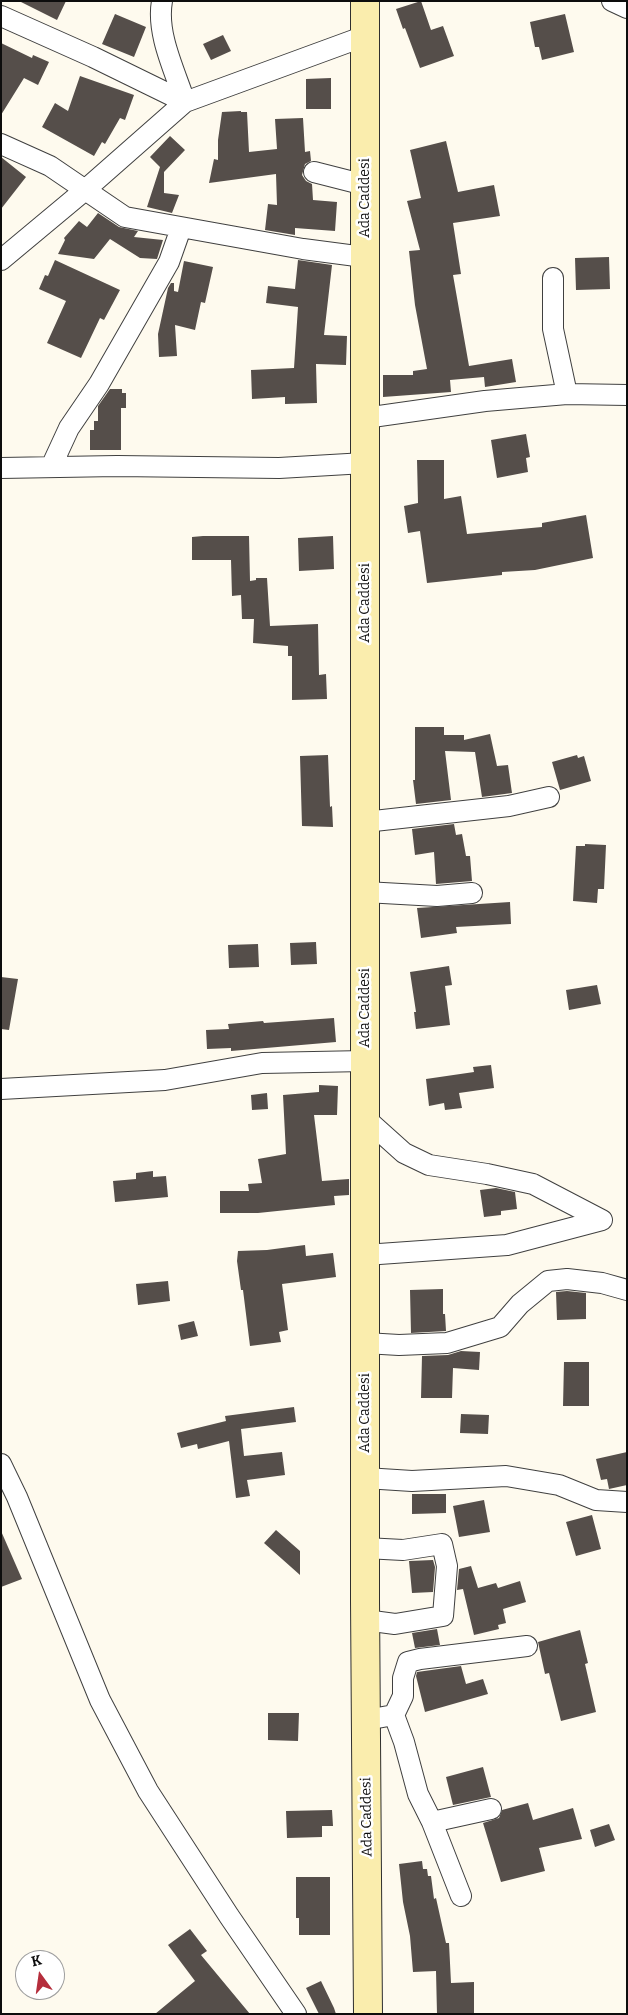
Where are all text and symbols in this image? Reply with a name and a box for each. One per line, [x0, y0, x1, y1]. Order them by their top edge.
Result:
street label: Ada Caddesi [357, 158, 373, 238]
street label: Ada Caddesi [357, 563, 373, 643]
street label: Ada Caddesi [357, 968, 373, 1048]
street label: Ada Caddesi [357, 1373, 373, 1453]
street label: Ada Caddesi [358, 1777, 376, 1857]
north arrow [15, 1950, 65, 2000]
text: K [30, 1951, 43, 1970]

